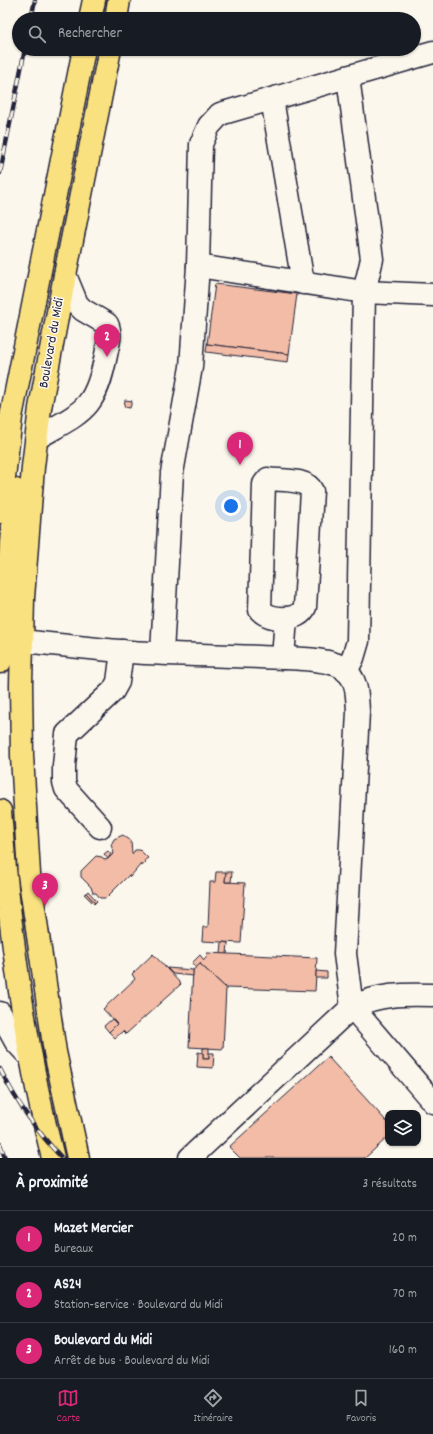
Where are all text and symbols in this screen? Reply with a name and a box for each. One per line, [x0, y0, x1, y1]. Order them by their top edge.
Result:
search box [12, 12, 421, 56]
icon: search [26, 23, 48, 45]
text: Rechercher [58, 23, 122, 45]
street label: Boulevard du Midi [34, 296, 70, 390]
pin: 2 [94, 324, 120, 357]
pin: 1 [227, 432, 253, 465]
your location [221, 496, 241, 516]
pin: 3 [32, 873, 58, 906]
map controls [385, 1110, 421, 1146]
button: layers [385, 1110, 421, 1146]
text: À proximité [16, 1172, 88, 1196]
text: 3 résultats [362, 1175, 417, 1194]
text: Mazet Mercier [54, 1218, 133, 1240]
text: 1 [28, 1229, 30, 1248]
text: 20 m [392, 1229, 417, 1248]
text: Bureaux [54, 1240, 93, 1259]
text: AS24 [54, 1274, 82, 1296]
text: 2 [26, 1285, 32, 1304]
text: 70 m [393, 1285, 417, 1304]
text: Station-service · Boulevard du Midi [54, 1296, 223, 1315]
text: Boulevard du Midi [54, 1330, 152, 1352]
text: 3 [26, 1341, 32, 1360]
text: 160 m [389, 1341, 417, 1360]
text: Arrêt de bus · Boulevard du Midi [54, 1352, 209, 1371]
tab: Carte [57, 1387, 80, 1427]
tab: Itinéraire [193, 1387, 233, 1427]
tab: Favoris [346, 1387, 376, 1427]

